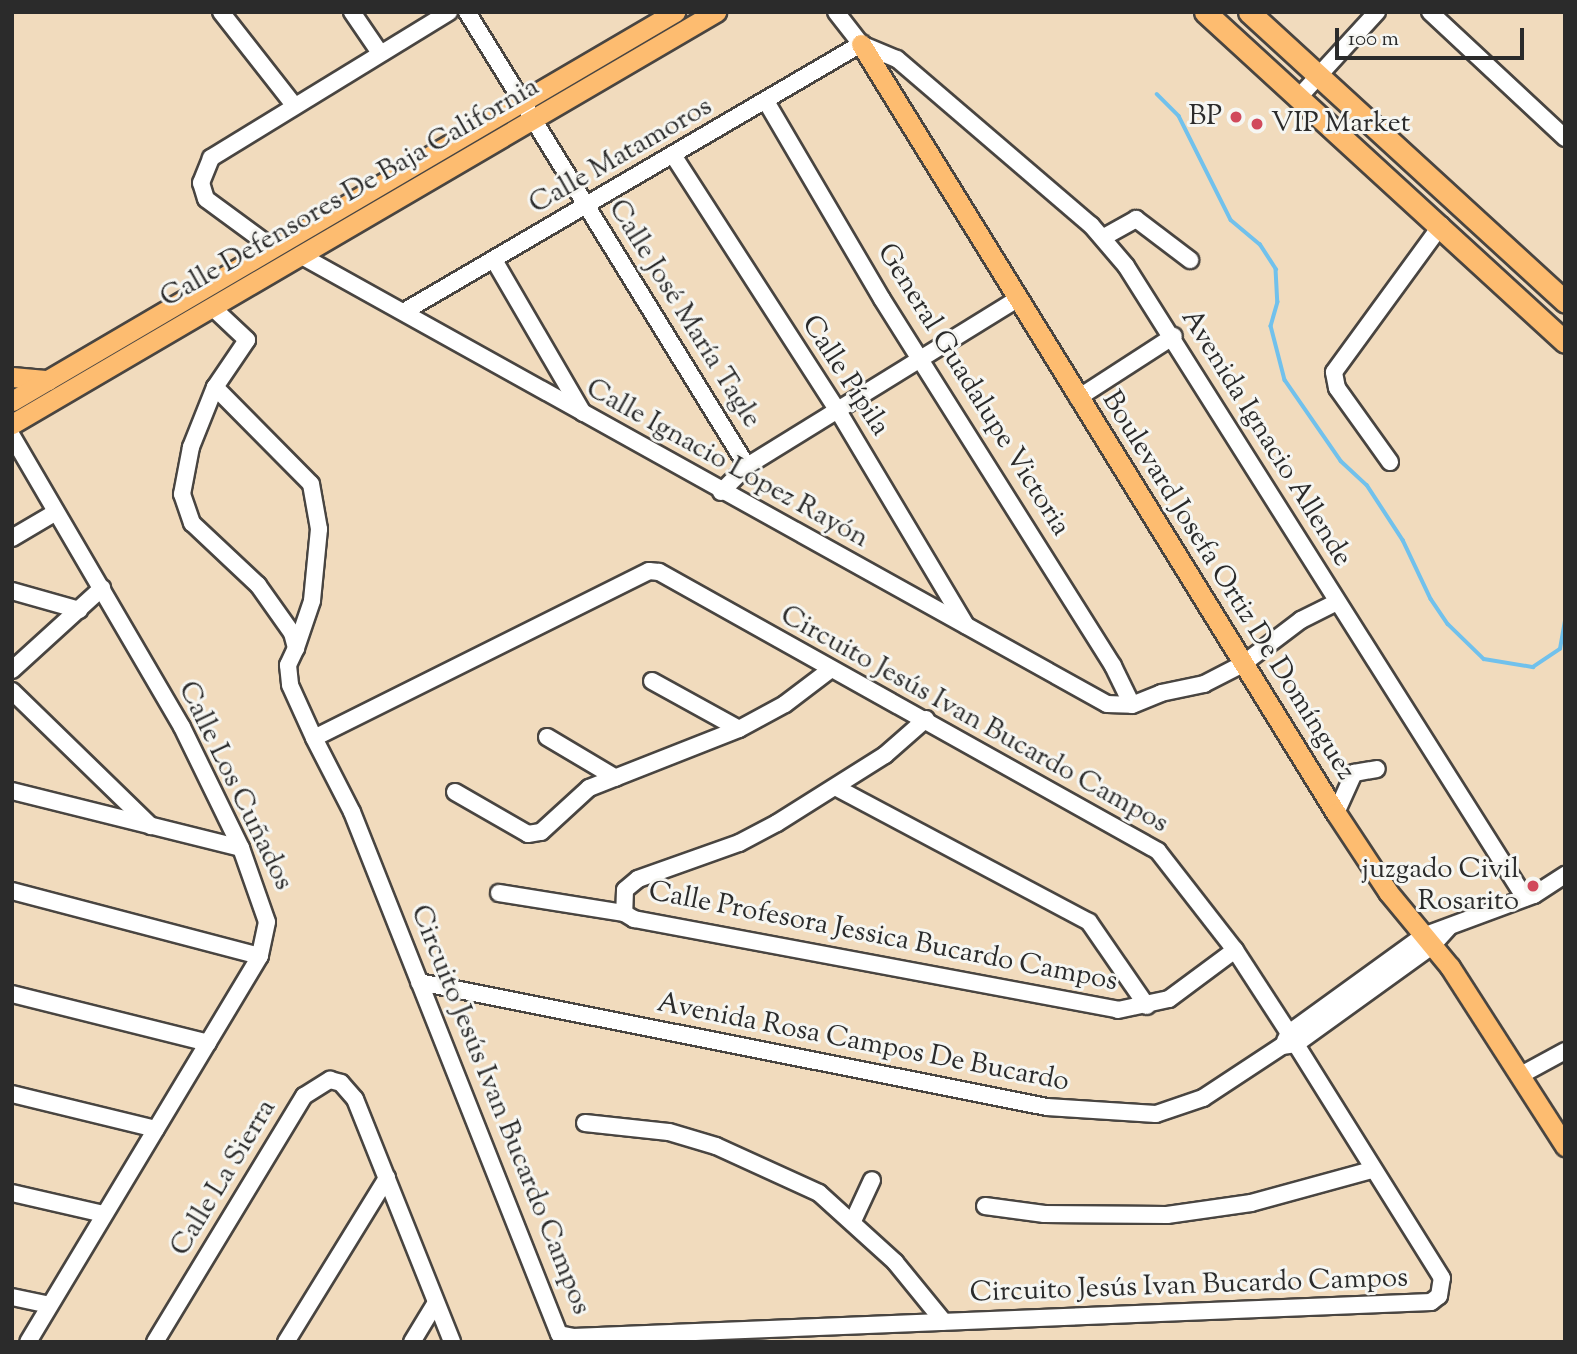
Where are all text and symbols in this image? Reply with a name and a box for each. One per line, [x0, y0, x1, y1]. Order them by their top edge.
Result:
scale bar [1339, 14, 1528, 58]
text: 100 m [1348, 25, 1399, 55]
street label: Calle Defensores De Baja California [155, 71, 545, 315]
street label: Calle Matamoros [524, 90, 718, 222]
place label: BP [1189, 100, 1222, 134]
place label: VIP Market [1271, 107, 1410, 141]
marker: BP [1228, 109, 1244, 125]
marker: VIP Market [1249, 116, 1265, 132]
street label: Calle José María Tagle [600, 194, 768, 434]
street label: General Guadalupe Victoria [869, 238, 1077, 542]
street label: Avenida Ignacio Allende [1173, 303, 1359, 573]
street label: Calle Pípila [794, 309, 896, 443]
street label: Calle Ignacio López Rayón [580, 372, 874, 556]
street label: Boulevard Josefa Ortiz De Domínguez [1094, 385, 1362, 787]
street label: Circuito Jesús Ivan Bucardo Campos [774, 599, 1174, 841]
street label: Calle Los Cuñados [170, 676, 300, 896]
place label: juzgado Civil Rosarito [1361, 853, 1519, 919]
street label: Calle Profesora Jessica Bucardo Campos [646, 875, 1120, 999]
marker: juzgado Civil Rosarito [1525, 878, 1541, 894]
street label: Circuito Jesús Ivan Bucardo Campos [402, 900, 598, 1320]
street label: Avenida Rosa Campos De Bucardo [654, 987, 1072, 1099]
street label: Calle La Sierra [164, 1094, 284, 1262]
street label: Circuito Jesús Ivan Bucardo Campos [969, 1262, 1409, 1310]

